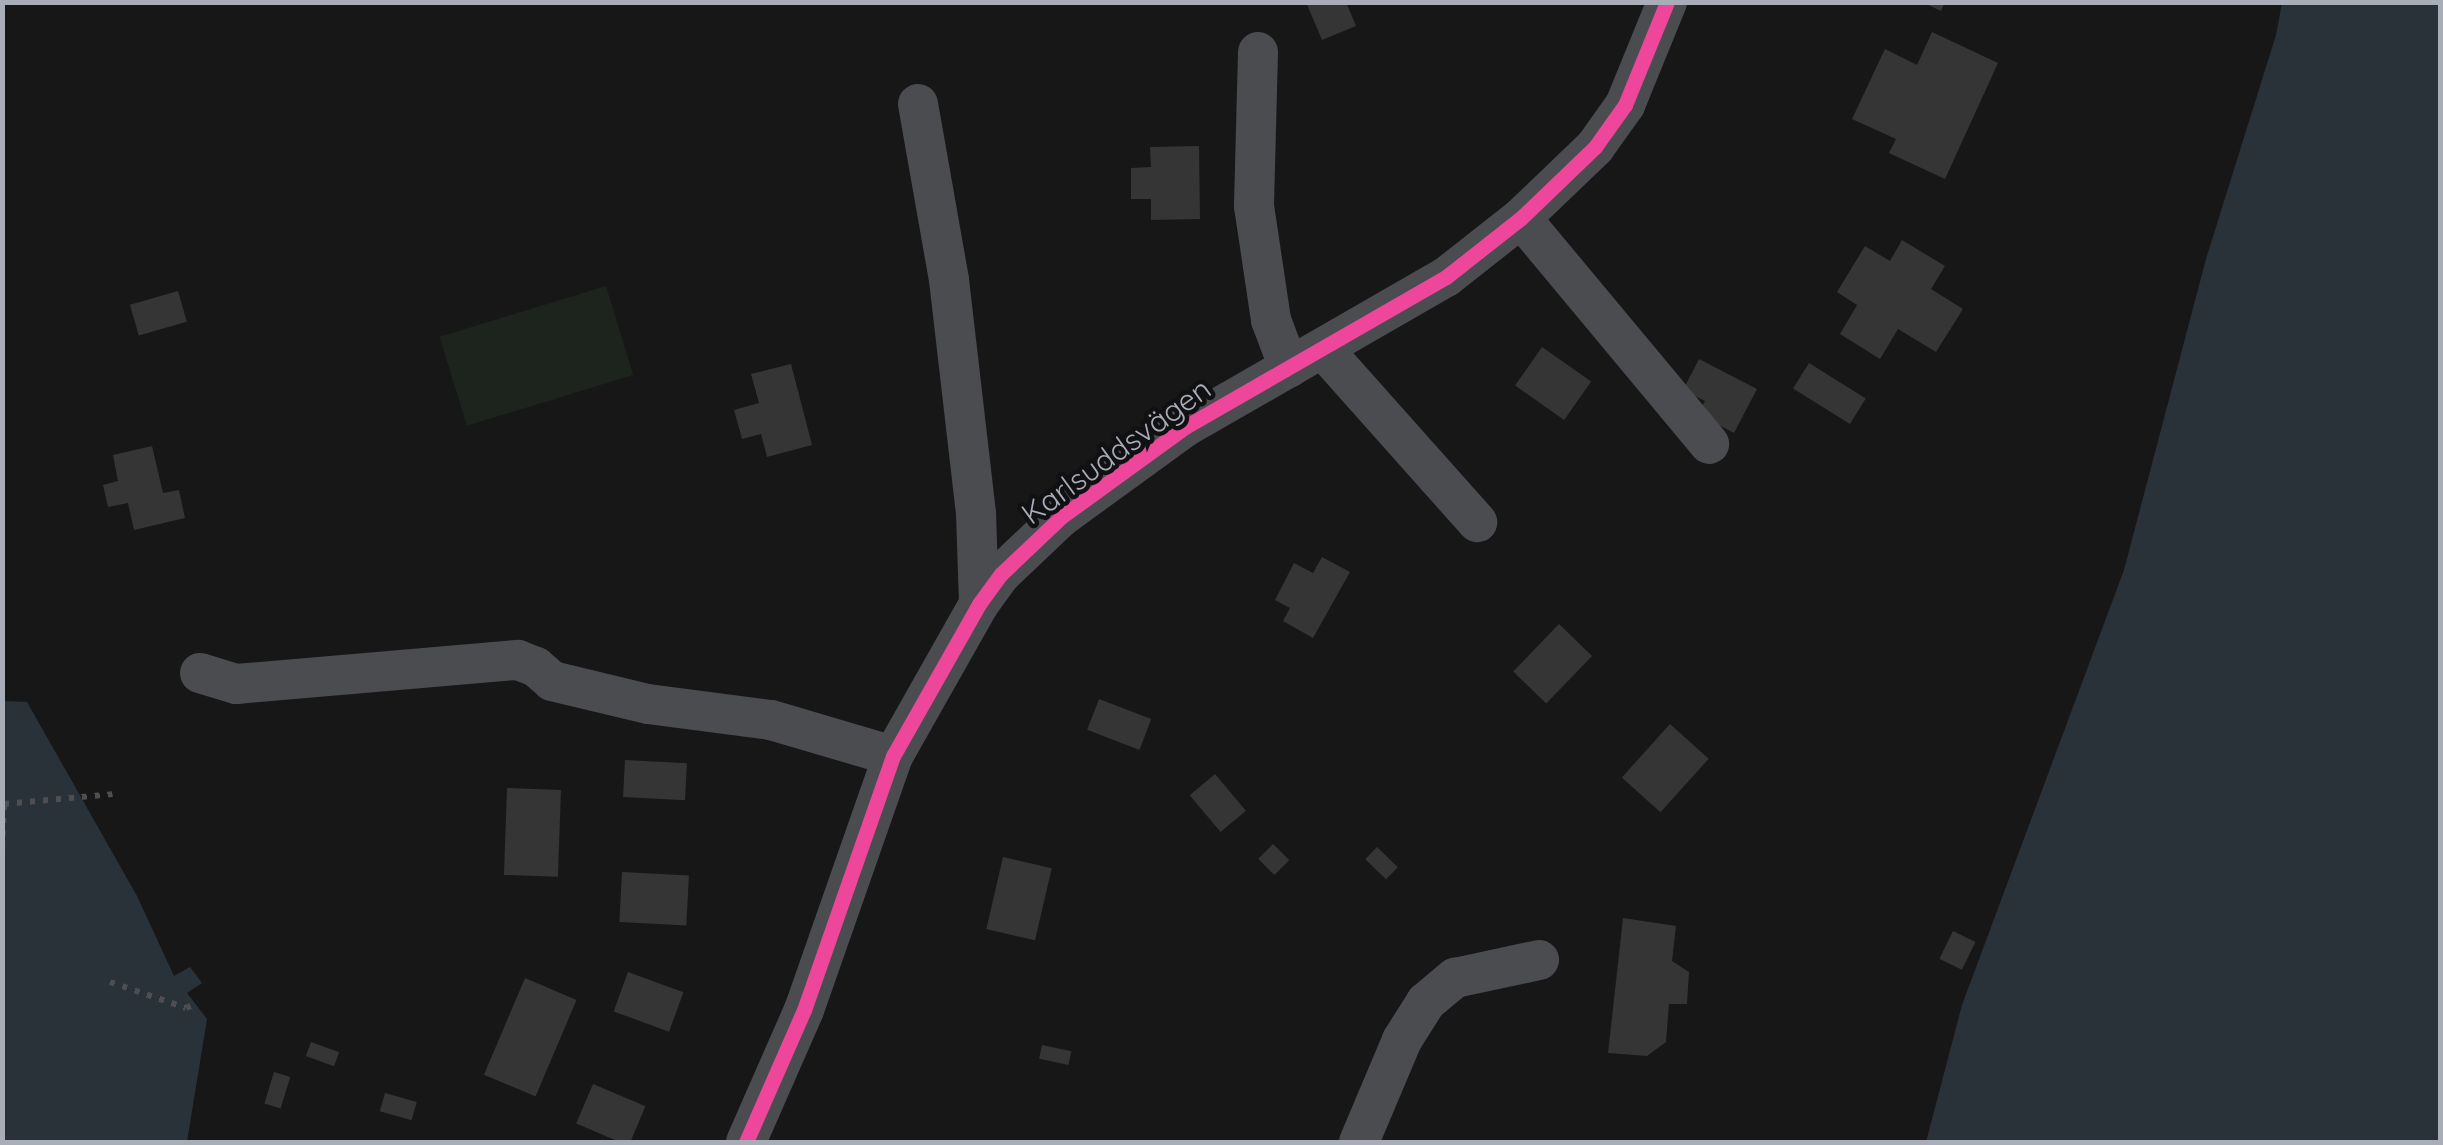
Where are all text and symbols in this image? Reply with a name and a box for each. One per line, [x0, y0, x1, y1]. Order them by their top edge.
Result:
street label: Karlsuddsvägen [1014, 370, 1218, 532]

